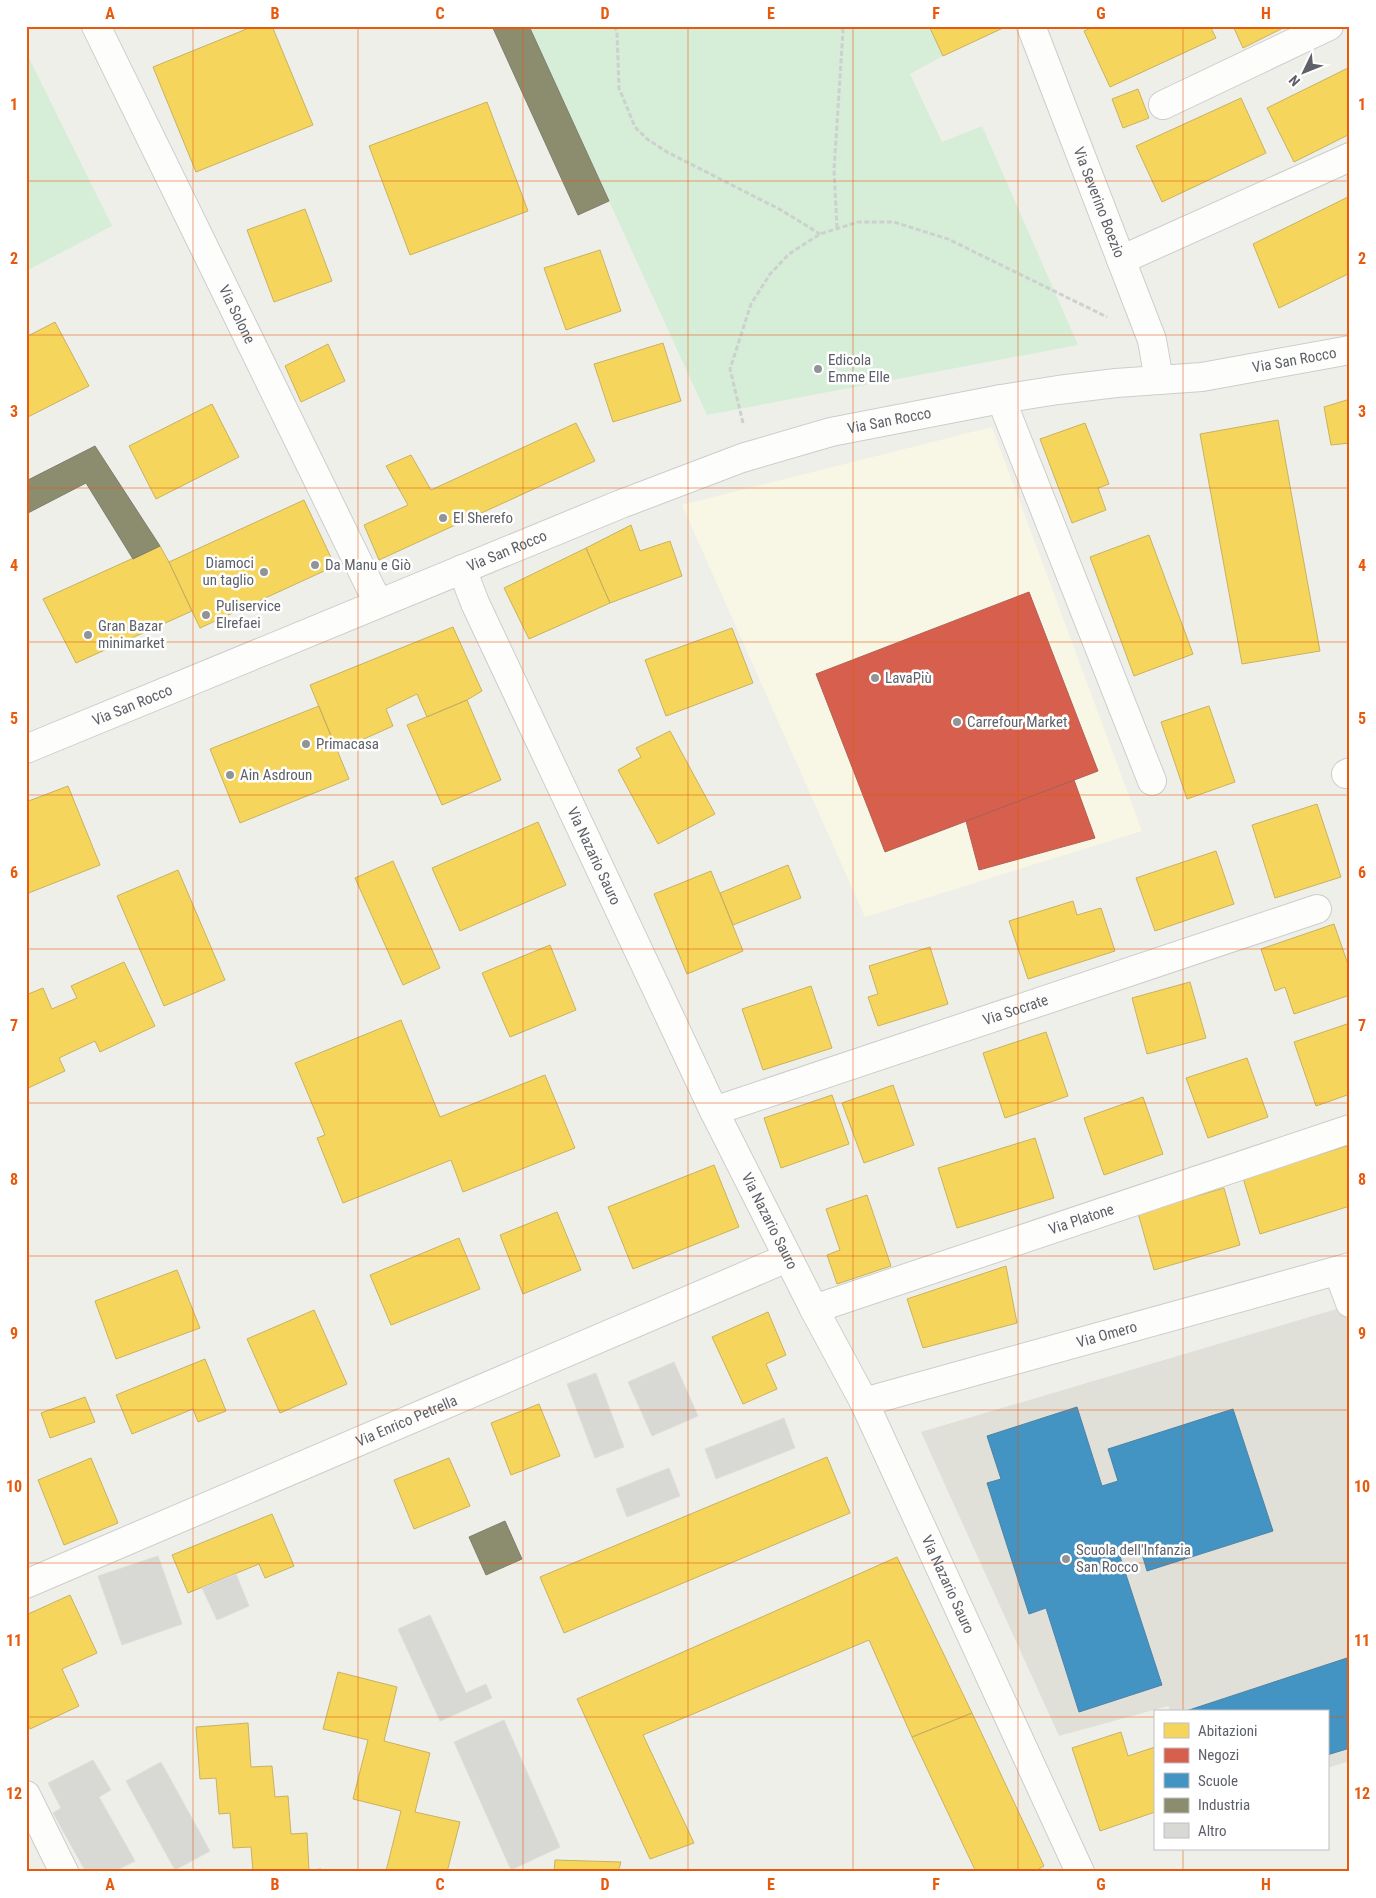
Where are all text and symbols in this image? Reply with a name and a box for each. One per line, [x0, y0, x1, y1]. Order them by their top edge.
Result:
text: A [105, 4, 115, 23]
text: B [271, 4, 280, 23]
text: C [435, 4, 445, 23]
text: D [600, 4, 610, 23]
text: E [767, 4, 775, 23]
text: F [932, 4, 940, 23]
text: G [1096, 4, 1106, 23]
text: H [1261, 4, 1271, 23]
north arrow [1278, 48, 1328, 98]
text: N [1286, 72, 1303, 89]
text: 1 [10, 95, 18, 114]
text: 1 [1358, 95, 1366, 114]
street label: Via Severino Boezio [1069, 144, 1128, 260]
text: 2 [10, 249, 18, 268]
text: 2 [1358, 249, 1366, 268]
street label: Via Solone [215, 282, 259, 347]
street label: Via San Rocco [1251, 344, 1338, 377]
place label: Edicola Emme Elle [828, 351, 890, 386]
marker: Edicola Emme Elle [812, 363, 824, 375]
text: 3 [10, 402, 18, 421]
text: 3 [1358, 402, 1366, 421]
street label: Via San Rocco [846, 404, 933, 438]
place label: El Sherefo [453, 509, 513, 527]
marker: El Sherefo [437, 512, 449, 524]
street label: Via San Rocco [464, 526, 550, 576]
place label: Diamoci un taglio [203, 554, 254, 589]
text: 4 [10, 556, 18, 575]
place label: Da Manu e Giò [325, 556, 411, 574]
text: 4 [1358, 556, 1366, 575]
marker: Da Manu e Giò [309, 559, 321, 571]
marker: Diamoci un taglio [258, 566, 270, 578]
place label: Puliservice Elrefaei [216, 597, 281, 632]
marker: Puliservice Elrefaei [200, 609, 212, 621]
place label: Gran Bazar minimarket [98, 617, 165, 652]
marker: Gran Bazar minimarket [82, 629, 94, 641]
place label: LavaPiù [885, 669, 932, 687]
marker: LavaPiù [869, 672, 881, 684]
street label: Via San Rocco [90, 681, 175, 730]
text: 5 [10, 709, 18, 728]
text: 5 [1358, 709, 1366, 728]
place label: Carrefour Market [967, 713, 1067, 731]
marker: Carrefour Market [951, 716, 963, 728]
place label: Primacasa [316, 735, 379, 753]
marker: Primacasa [300, 738, 312, 750]
place label: Ain Asdroun [240, 766, 312, 784]
marker: Ain Asdroun [224, 769, 236, 781]
street label: Via Nazario Sauro [563, 804, 625, 908]
text: 6 [10, 863, 18, 882]
text: 6 [1358, 863, 1366, 882]
street label: Via Socrate [981, 991, 1050, 1029]
text: 7 [10, 1016, 18, 1035]
text: 7 [1358, 1016, 1366, 1035]
text: 8 [10, 1170, 18, 1189]
street label: Via Nazario Sauro [738, 1170, 801, 1272]
text: 8 [1358, 1170, 1366, 1189]
street label: Via Platone [1046, 1200, 1116, 1239]
street label: Via Omero [1075, 1318, 1139, 1352]
text: 9 [10, 1324, 18, 1343]
text: 9 [1358, 1324, 1366, 1343]
street label: Via Enrico Petrella [353, 1391, 460, 1451]
text: 10 [6, 1477, 22, 1496]
text: 10 [1354, 1477, 1370, 1496]
street label: Via Nazario Sauro [918, 1533, 978, 1636]
place label: Scuola dell'Infanzia San Rocco [1076, 1541, 1191, 1576]
marker: Scuola dell'Infanzia San Rocco [1060, 1553, 1072, 1565]
text: 11 [6, 1631, 22, 1650]
text: 11 [1354, 1631, 1370, 1650]
legend [1154, 1710, 1328, 1850]
text: Abitazioni [1198, 1722, 1257, 1740]
text: Negozi [1198, 1746, 1239, 1764]
text: Scuole [1198, 1772, 1238, 1790]
text: 12 [6, 1784, 22, 1803]
text: 12 [1354, 1784, 1370, 1803]
text: Industria [1198, 1796, 1250, 1814]
text: Altro [1198, 1822, 1226, 1840]
text: A [105, 1875, 115, 1894]
text: B [271, 1875, 280, 1894]
text: C [435, 1875, 445, 1894]
text: D [600, 1875, 610, 1894]
text: E [767, 1875, 775, 1894]
text: F [932, 1875, 940, 1894]
text: G [1096, 1875, 1106, 1894]
text: H [1261, 1875, 1271, 1894]

